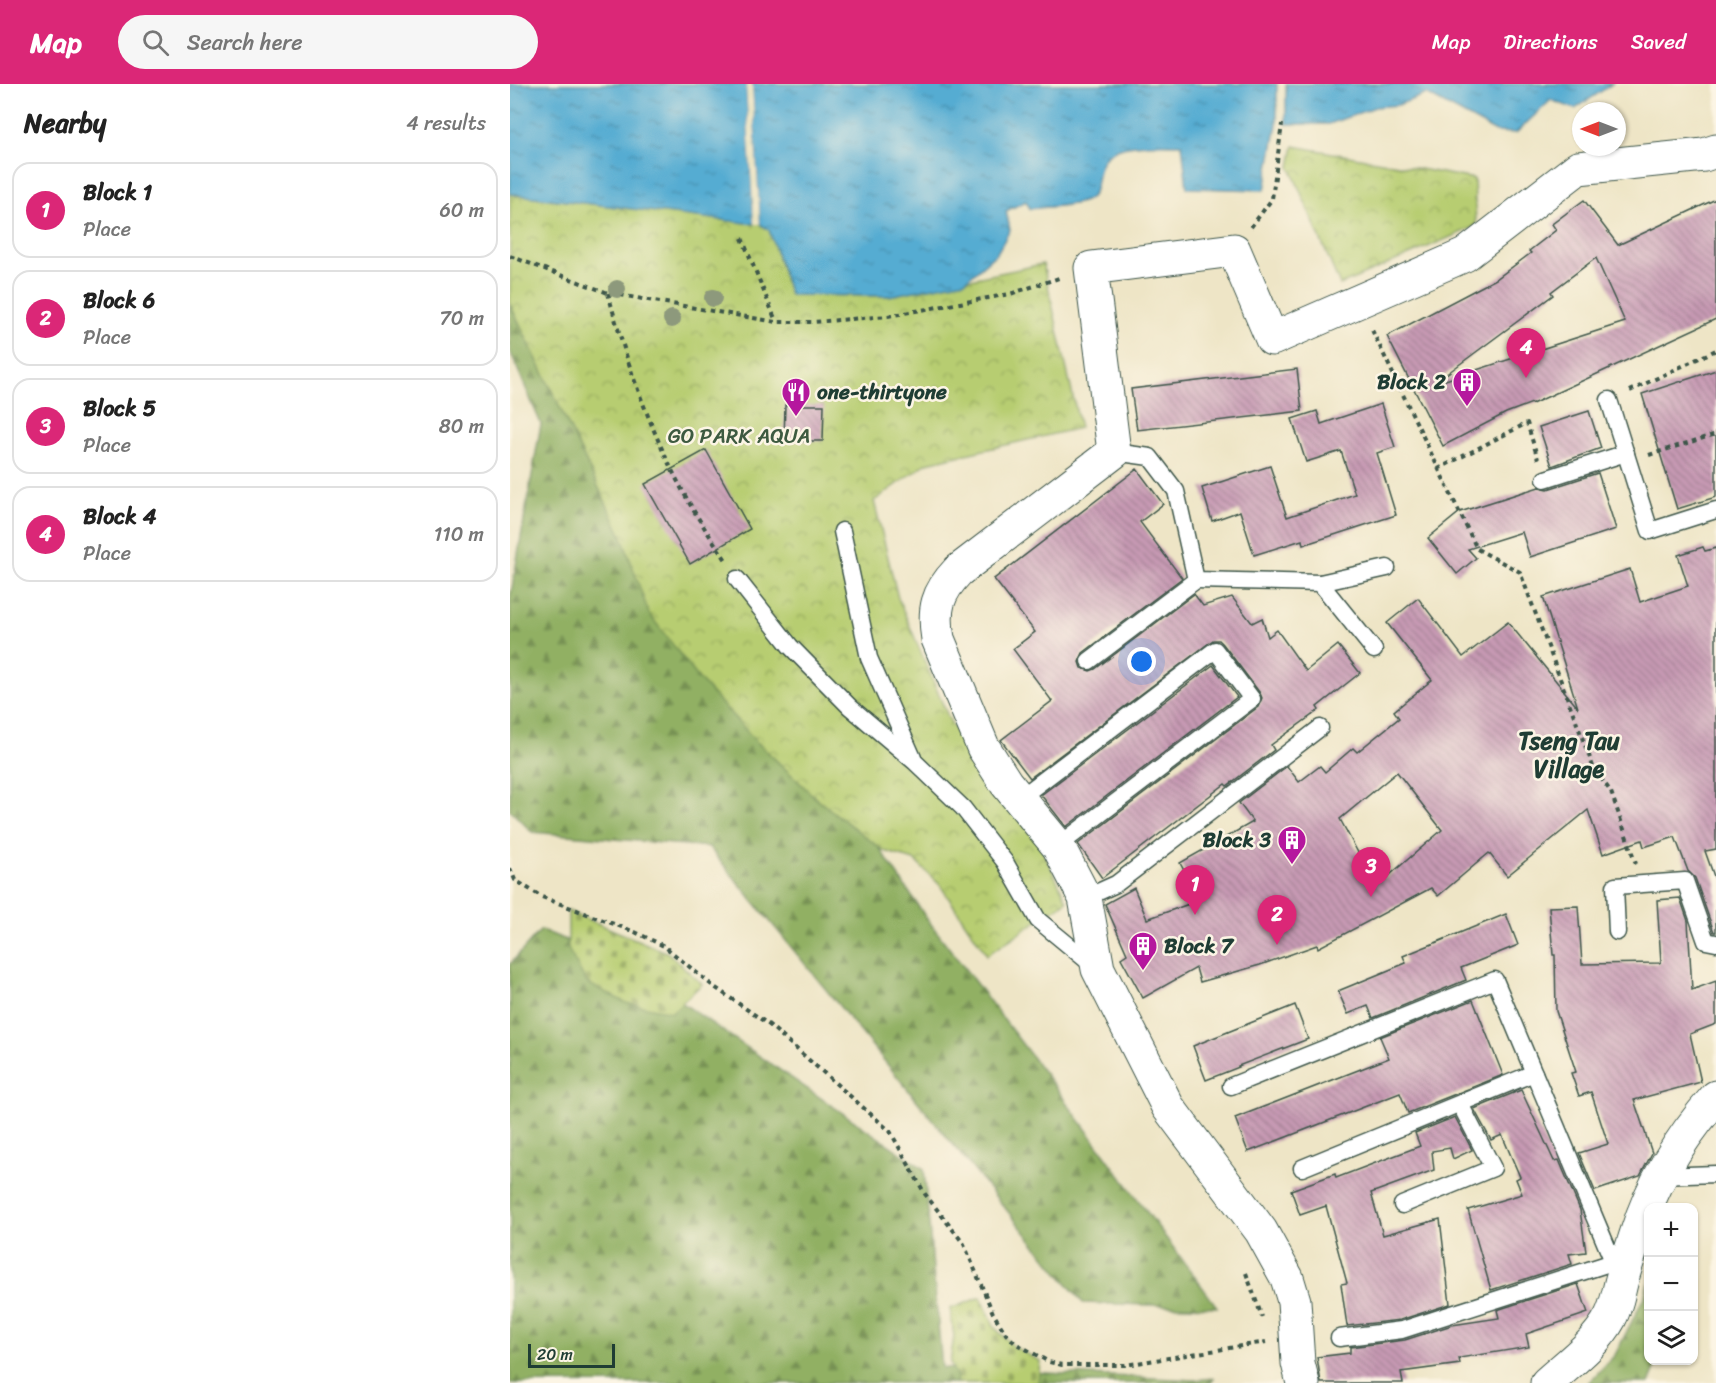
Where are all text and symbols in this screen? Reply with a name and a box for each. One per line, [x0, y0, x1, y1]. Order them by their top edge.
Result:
search box [118, 15, 538, 69]
text: Map [30, 18, 82, 67]
text: Search here [187, 23, 303, 62]
text: Map [1432, 23, 1470, 61]
text: Directions [1503, 23, 1598, 61]
text: Saved [1631, 23, 1686, 61]
icon: search [139, 26, 172, 59]
text: Nearby [24, 100, 106, 146]
north arrow [1572, 102, 1626, 156]
text: 4 results [406, 106, 486, 141]
text: Block 1 [83, 173, 152, 212]
text: 1 [41, 193, 50, 228]
text: 60 m [439, 193, 484, 228]
text: Place [83, 212, 131, 247]
text: Block 6 [83, 281, 155, 320]
text: 2 [40, 301, 51, 336]
text: 70 m [439, 301, 484, 336]
text: Place [83, 320, 131, 355]
pin: 4 [1506, 328, 1546, 378]
place label: Block 2 [1377, 363, 1446, 401]
building icon: Block 2 [1451, 366, 1483, 408]
place label: one-thirtyone [817, 373, 947, 411]
restaurant icon: one-thirtyone [780, 376, 812, 418]
text: Block 5 [83, 389, 156, 428]
text: 3 [40, 409, 51, 444]
text: 80 m [439, 409, 484, 444]
park label: GO PARK AQUA [668, 417, 810, 455]
text: Place [83, 428, 131, 463]
text: Block 4 [83, 497, 156, 536]
text: 4 [39, 517, 52, 552]
text: 110 m [434, 517, 484, 552]
text: Place [83, 536, 131, 571]
your location [1127, 647, 1156, 676]
district label: Tseng Tau Village [1518, 720, 1620, 790]
place label: Block 3 [1202, 821, 1271, 859]
building icon: Block 3 [1276, 824, 1308, 866]
pin: 3 [1352, 848, 1390, 897]
pin: 1 [1176, 866, 1214, 915]
pin: 2 [1258, 896, 1296, 945]
place label: Block 7 [1164, 927, 1235, 965]
building icon: Block 7 [1127, 930, 1159, 972]
map controls [1644, 1203, 1698, 1365]
button: + [1644, 1203, 1698, 1257]
button: − [1644, 1257, 1698, 1311]
button: layers [1644, 1311, 1698, 1365]
text: 20 m [537, 1340, 573, 1369]
scale bar [528, 1341, 615, 1368]

